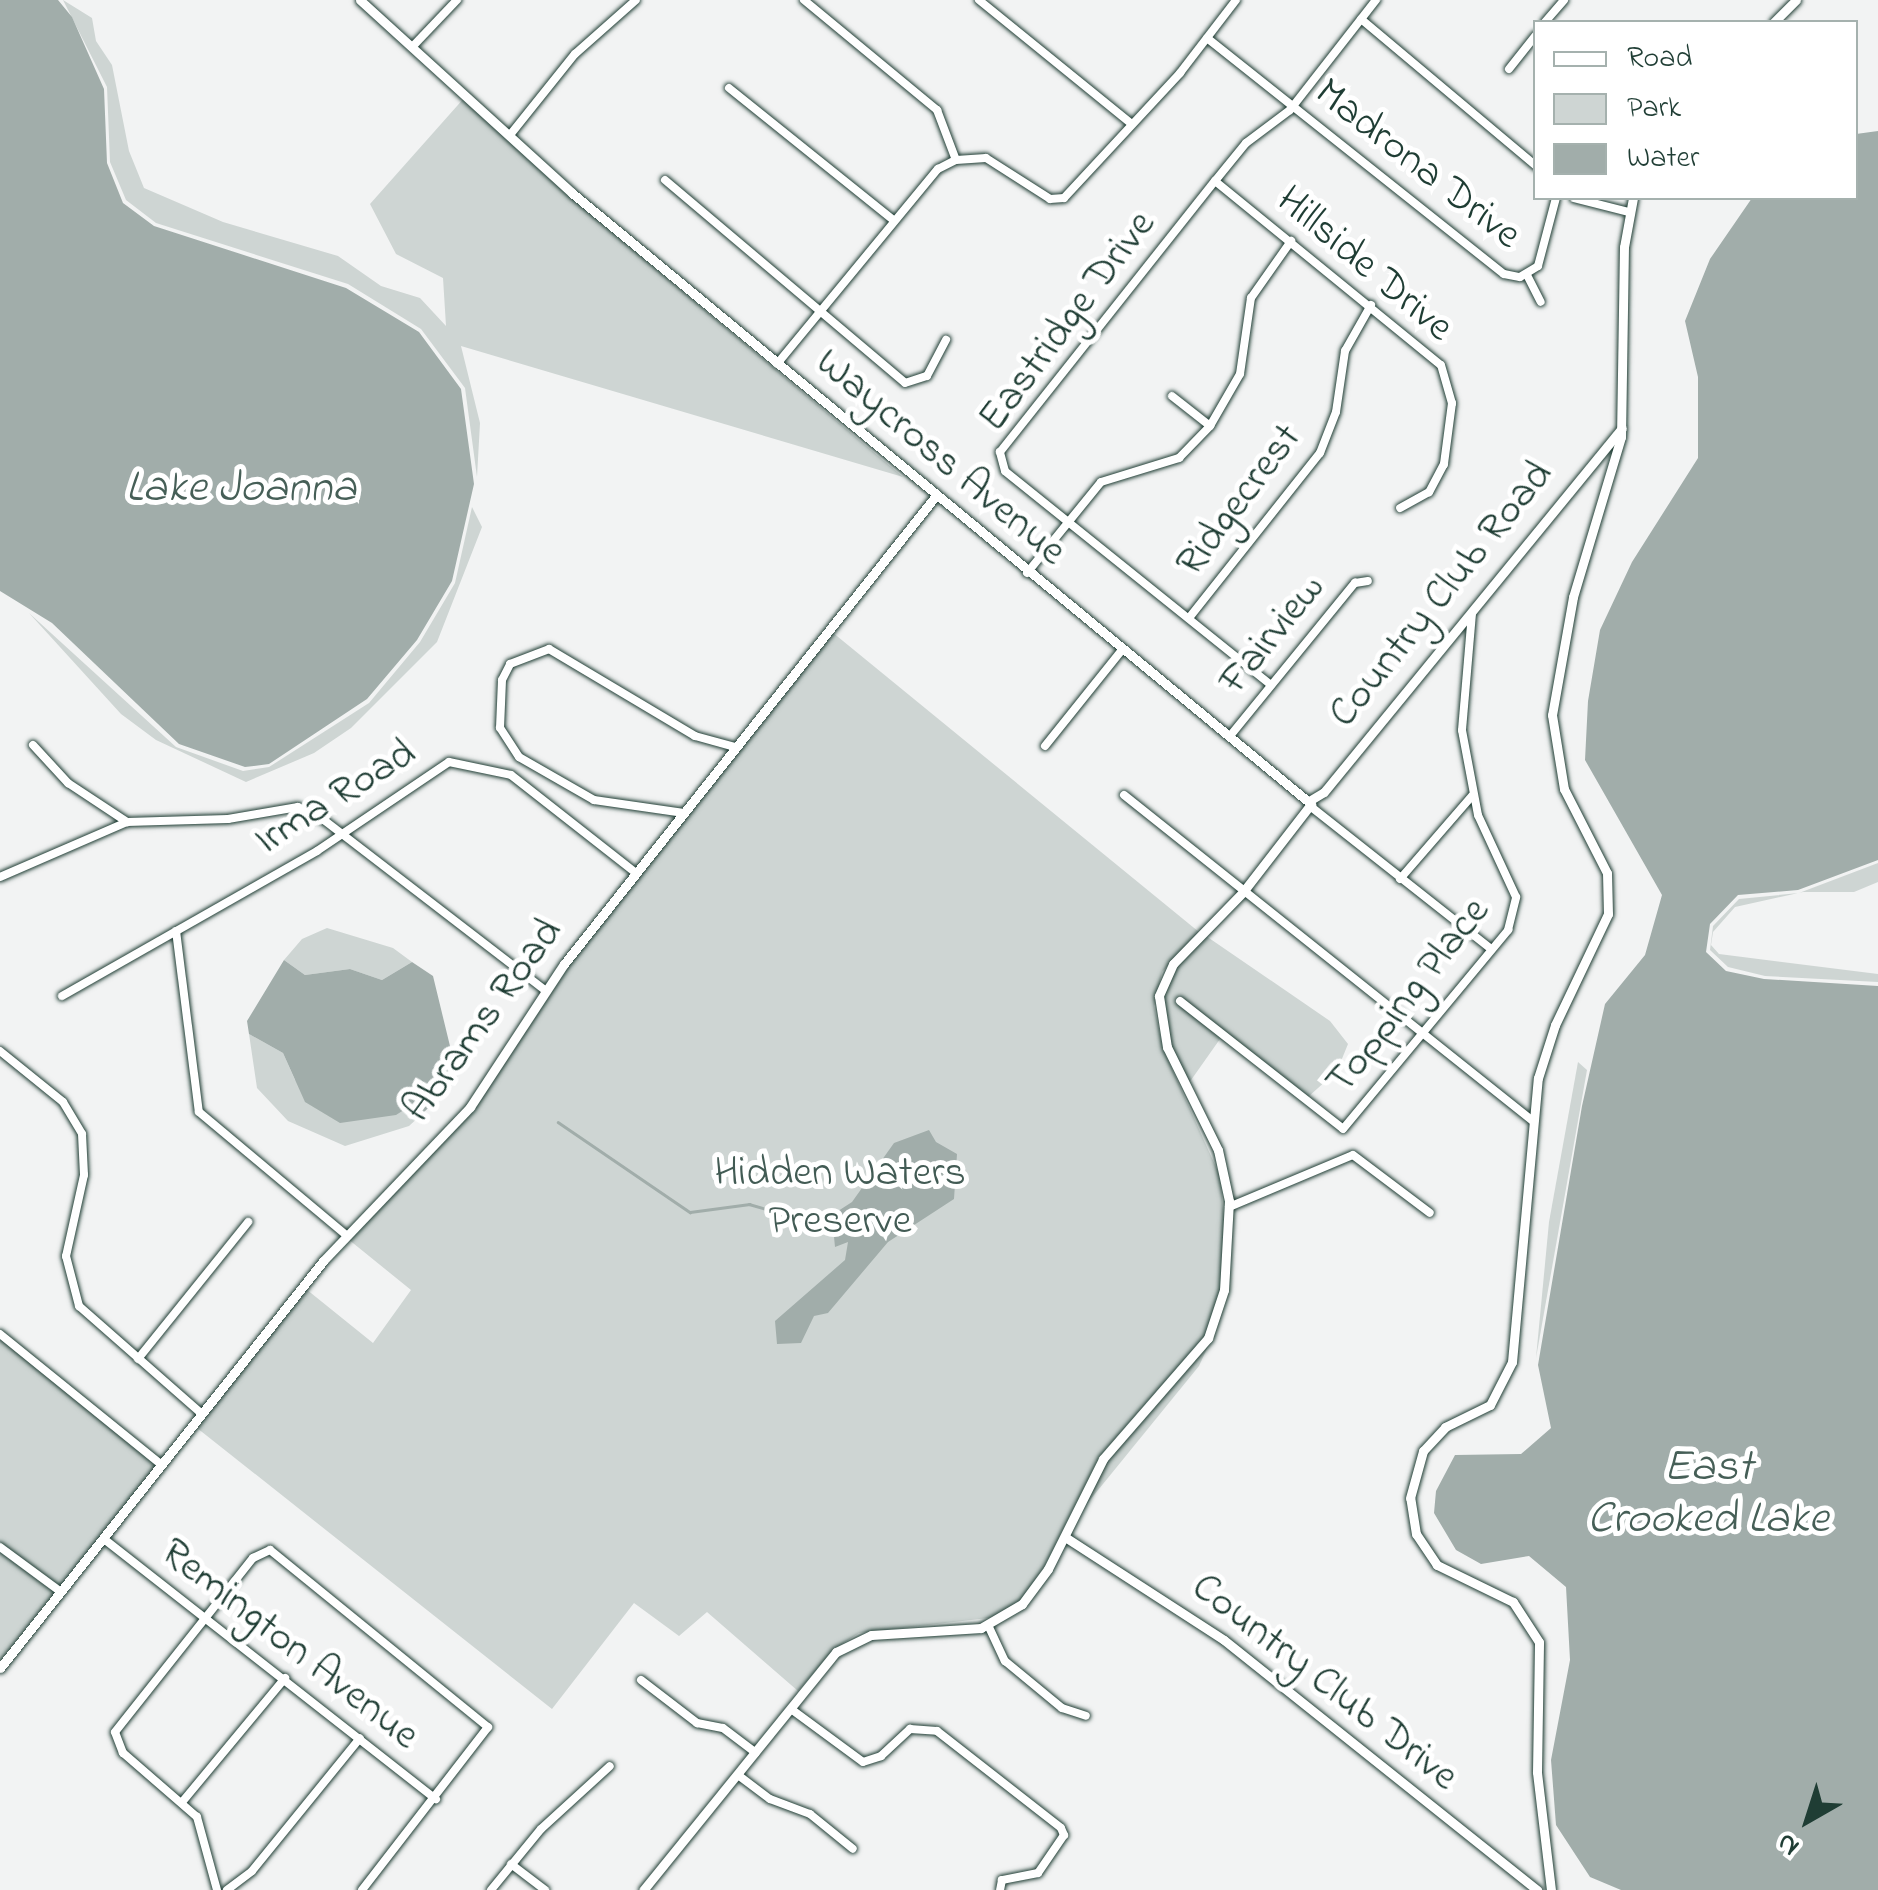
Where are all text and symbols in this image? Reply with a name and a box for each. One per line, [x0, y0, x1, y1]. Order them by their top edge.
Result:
legend [1533, 20, 1858, 200]
text: Road [1627, 37, 1692, 81]
street label: Madrona Drive [1304, 69, 1530, 261]
text: Park [1627, 87, 1681, 131]
text: Water [1627, 137, 1699, 181]
street label: Hillside Drive [1265, 176, 1463, 354]
street label: Eastridge Drive [969, 202, 1167, 442]
street label: Waycross Avenue [804, 338, 1076, 578]
street label: Ridgecrest [1166, 415, 1314, 587]
street label: Country Club Road [1319, 451, 1565, 739]
water label: Lake Joanna [126, 463, 356, 517]
street label: Fairview [1209, 565, 1337, 705]
street label: Irma Road [246, 729, 426, 867]
street label: Topping Place [1316, 888, 1502, 1106]
street label: Abrams Road [393, 909, 575, 1133]
park label: Hidden Waters Preserve [714, 1149, 966, 1248]
water label: East Crooked Lake [1587, 1442, 1829, 1548]
street label: Remington Avenue [150, 1528, 428, 1762]
street label: Country Club Drive [1180, 1563, 1468, 1803]
north arrow [1758, 1770, 1858, 1870]
text: N [1769, 1822, 1809, 1866]

